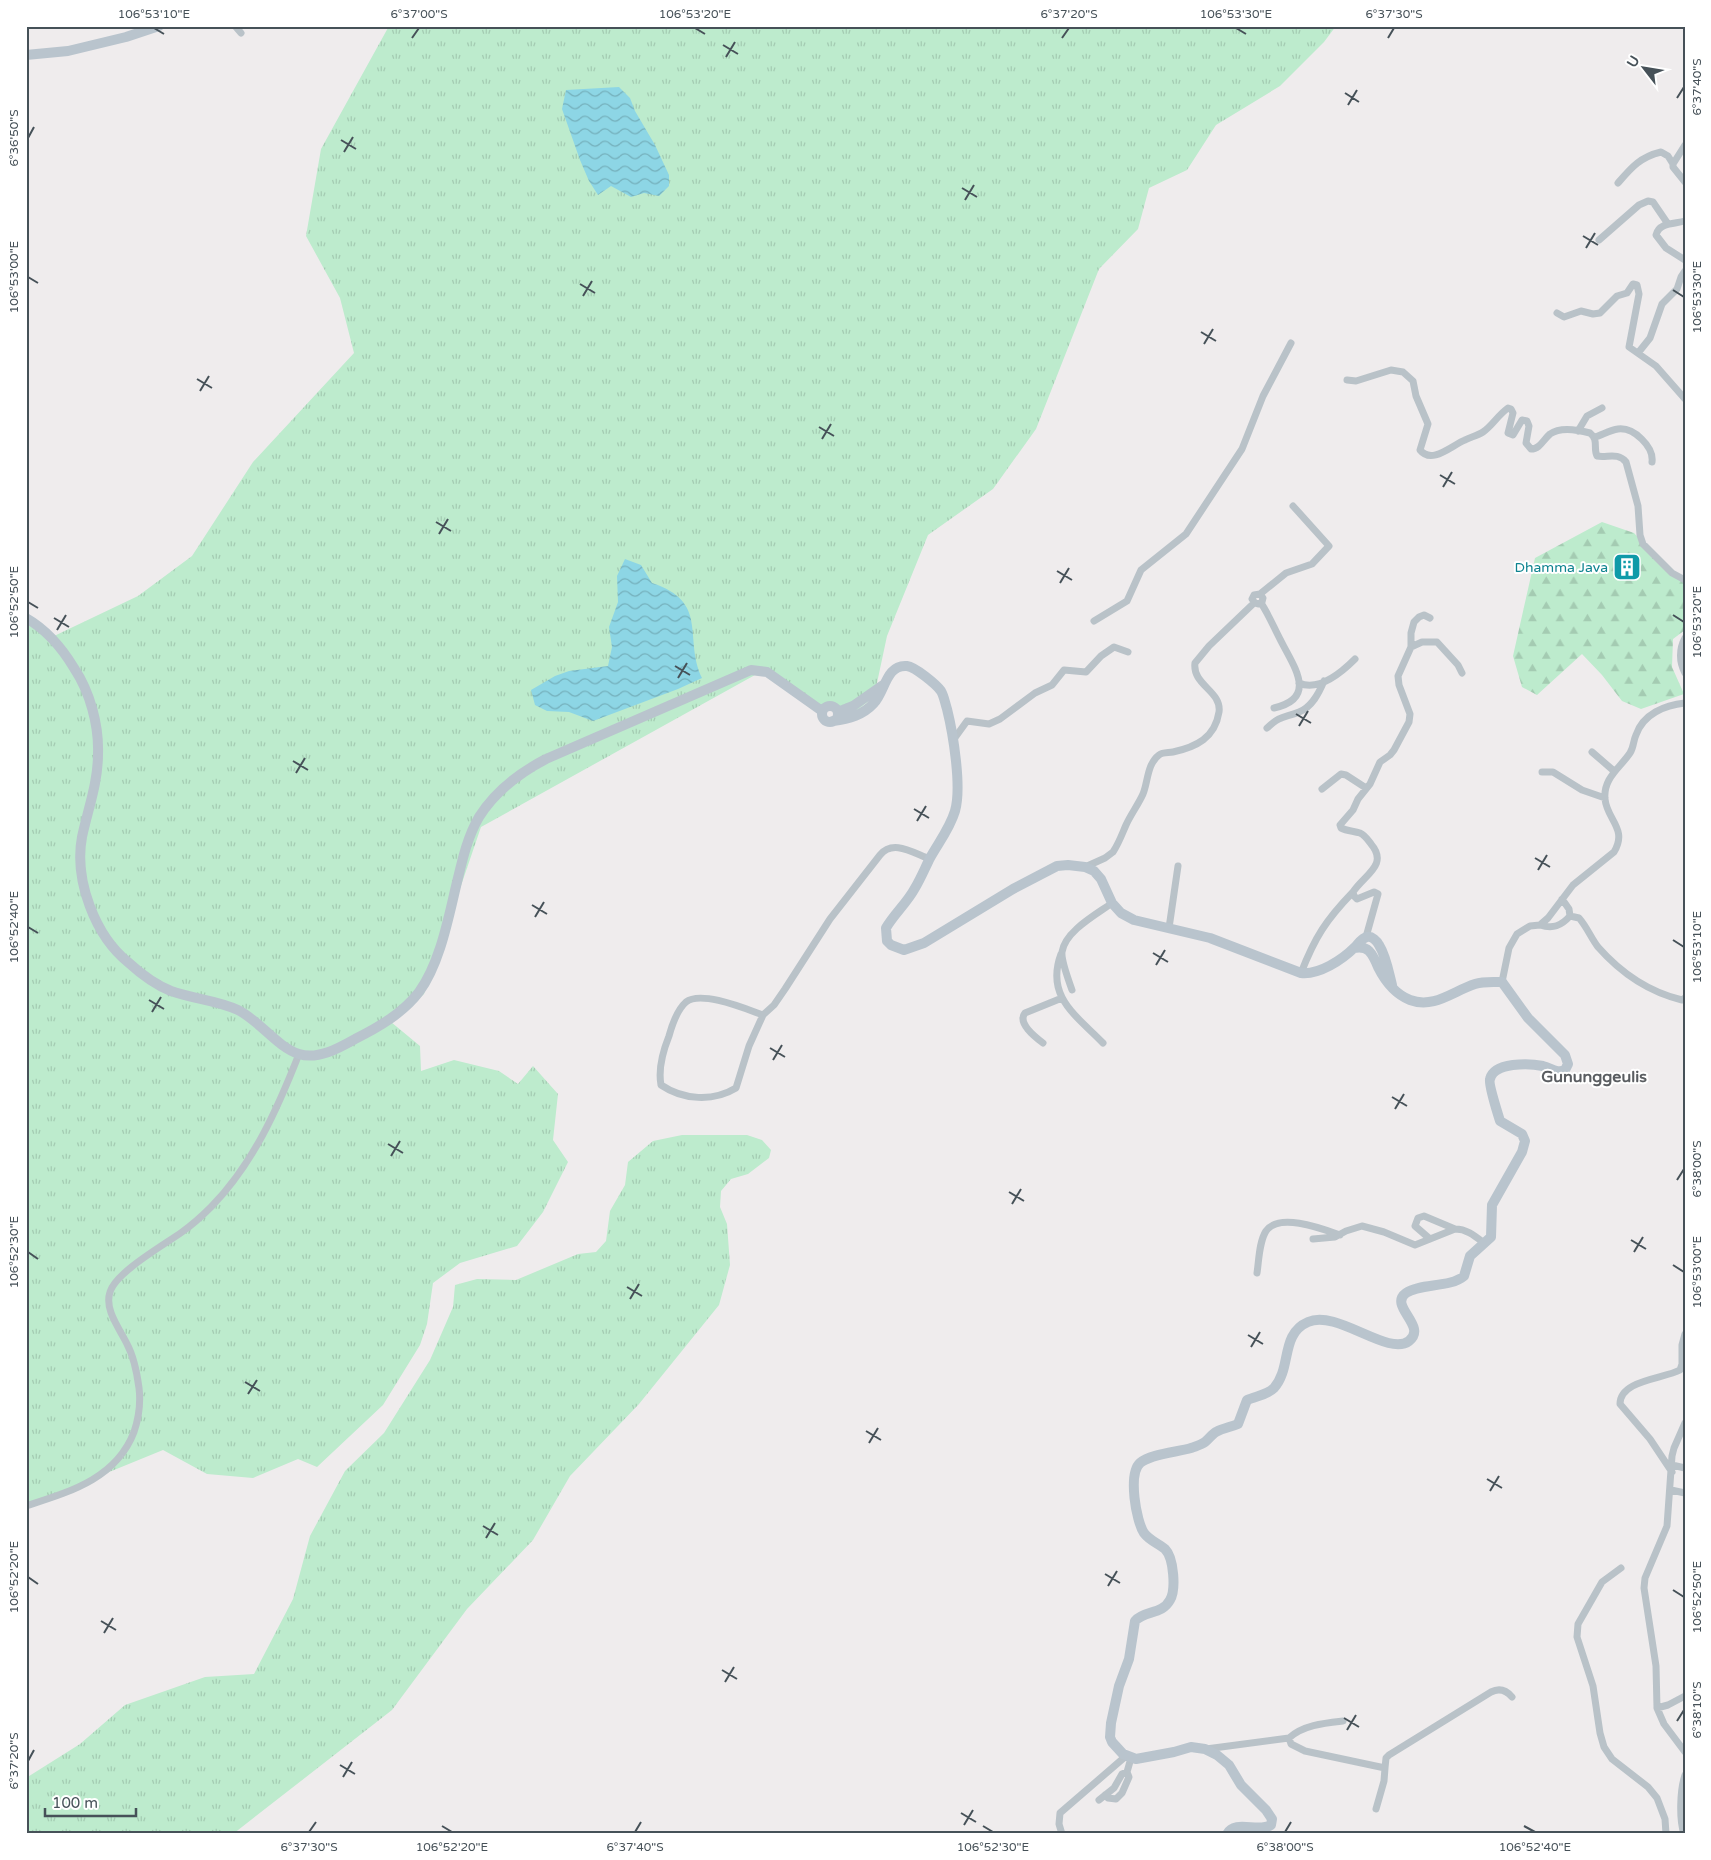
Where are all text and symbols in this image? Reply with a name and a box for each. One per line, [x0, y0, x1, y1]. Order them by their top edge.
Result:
text: 106°53'10"E [118, 7, 191, 21]
text: 6°37'00"S [390, 7, 448, 21]
text: 106°53'20"E [659, 7, 732, 21]
text: 6°37'20"S [1040, 7, 1098, 21]
text: 106°53'30"E [1200, 7, 1273, 21]
text: 6°37'30"S [1365, 7, 1423, 21]
north arrow [1618, 42, 1668, 92]
text: U [1623, 53, 1643, 70]
text: 6°37'40"S [1690, 58, 1704, 116]
text: 6°36'50"S [7, 109, 21, 167]
text: 106°53'00"E [7, 240, 21, 313]
text: 106°53'30"E [1690, 260, 1704, 333]
building icon: Dhamma Java [1612, 552, 1642, 582]
place label: Dhamma Java [1515, 559, 1608, 576]
text: 106°52'50"E [7, 565, 21, 638]
text: 106°53'20"E [1690, 585, 1704, 658]
text: 106°52'40"E [7, 890, 21, 963]
text: 106°53'10"E [1690, 910, 1704, 983]
district label: Gununggeulis [1541, 1067, 1647, 1087]
text: 6°38'00"S [1690, 1140, 1704, 1198]
text: 106°52'30"E [7, 1215, 21, 1288]
text: 106°53'00"E [1690, 1235, 1704, 1308]
text: 106°52'20"E [7, 1540, 21, 1613]
text: 106°52'50"E [1690, 1560, 1704, 1633]
text: 6°38'10"S [1690, 1681, 1704, 1739]
text: 6°37'20"S [7, 1732, 21, 1790]
scale bar [45, 1785, 136, 1817]
text: 100 m [52, 1794, 98, 1812]
text: 6°37'30"S [280, 1840, 338, 1854]
text: 106°52'20"E [416, 1840, 489, 1854]
text: 6°37'40"S [606, 1840, 664, 1854]
text: 106°52'30"E [957, 1840, 1030, 1854]
text: 6°38'00"S [1256, 1840, 1314, 1854]
text: 106°52'40"E [1499, 1840, 1572, 1854]

